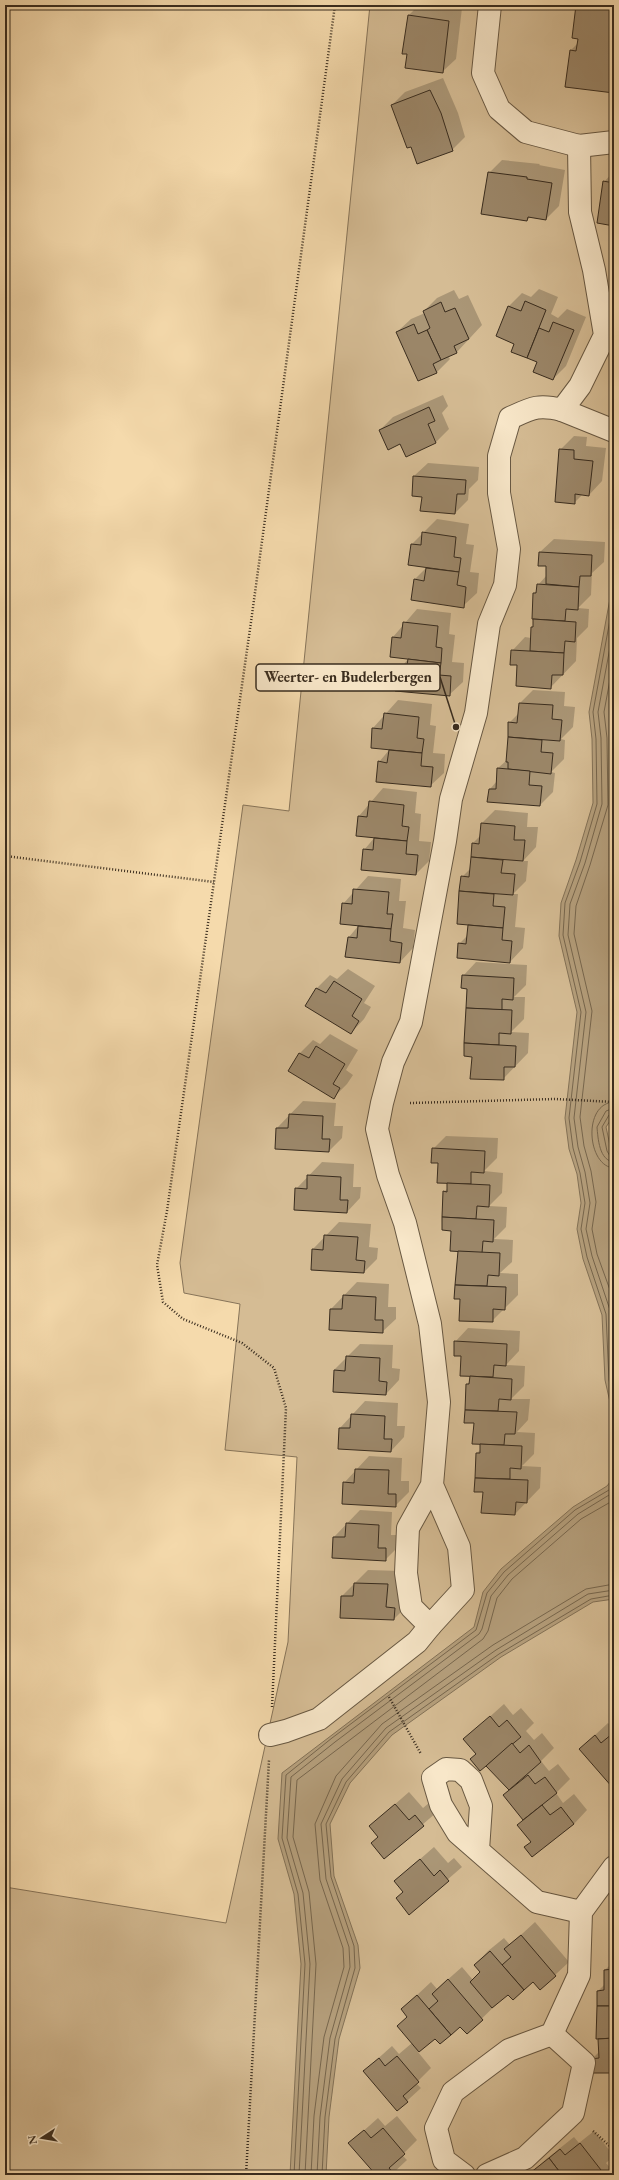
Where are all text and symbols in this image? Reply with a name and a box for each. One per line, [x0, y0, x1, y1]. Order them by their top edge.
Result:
callout: Weerter- en Budelerbergen [256, 664, 440, 691]
text: Weerter- en Budelerbergen [264, 667, 433, 686]
north arrow [22, 2118, 62, 2158]
text: N [24, 2134, 40, 2146]

